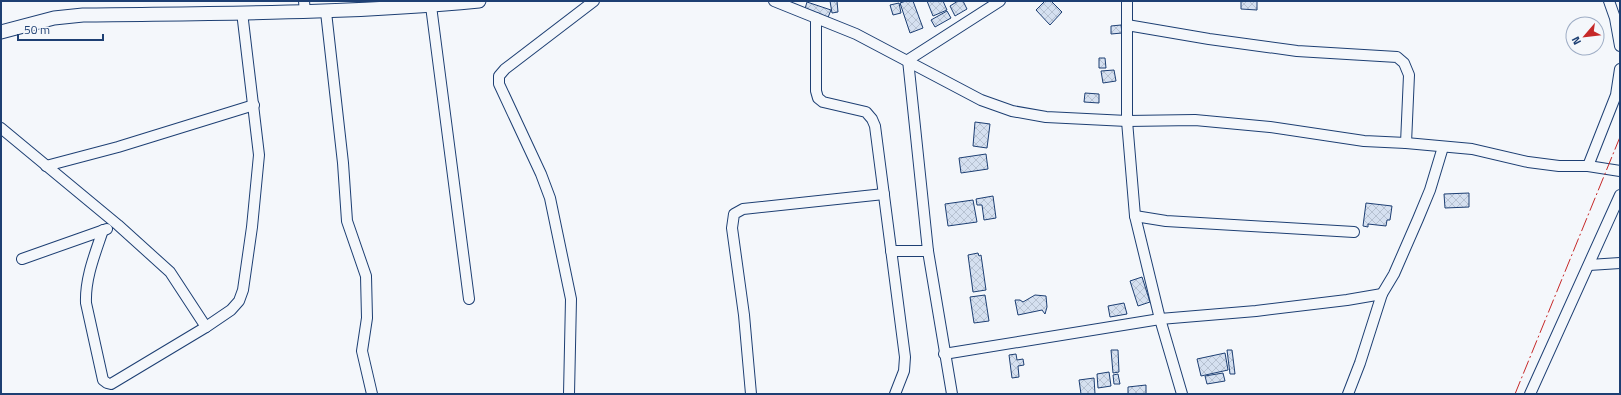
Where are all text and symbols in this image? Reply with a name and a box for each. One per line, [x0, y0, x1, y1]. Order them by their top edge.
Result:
scale bar [18, 16, 103, 42]
north arrow [1565, 16, 1605, 56]
text: 50 m [24, 20, 50, 39]
text: N [1567, 34, 1585, 48]

